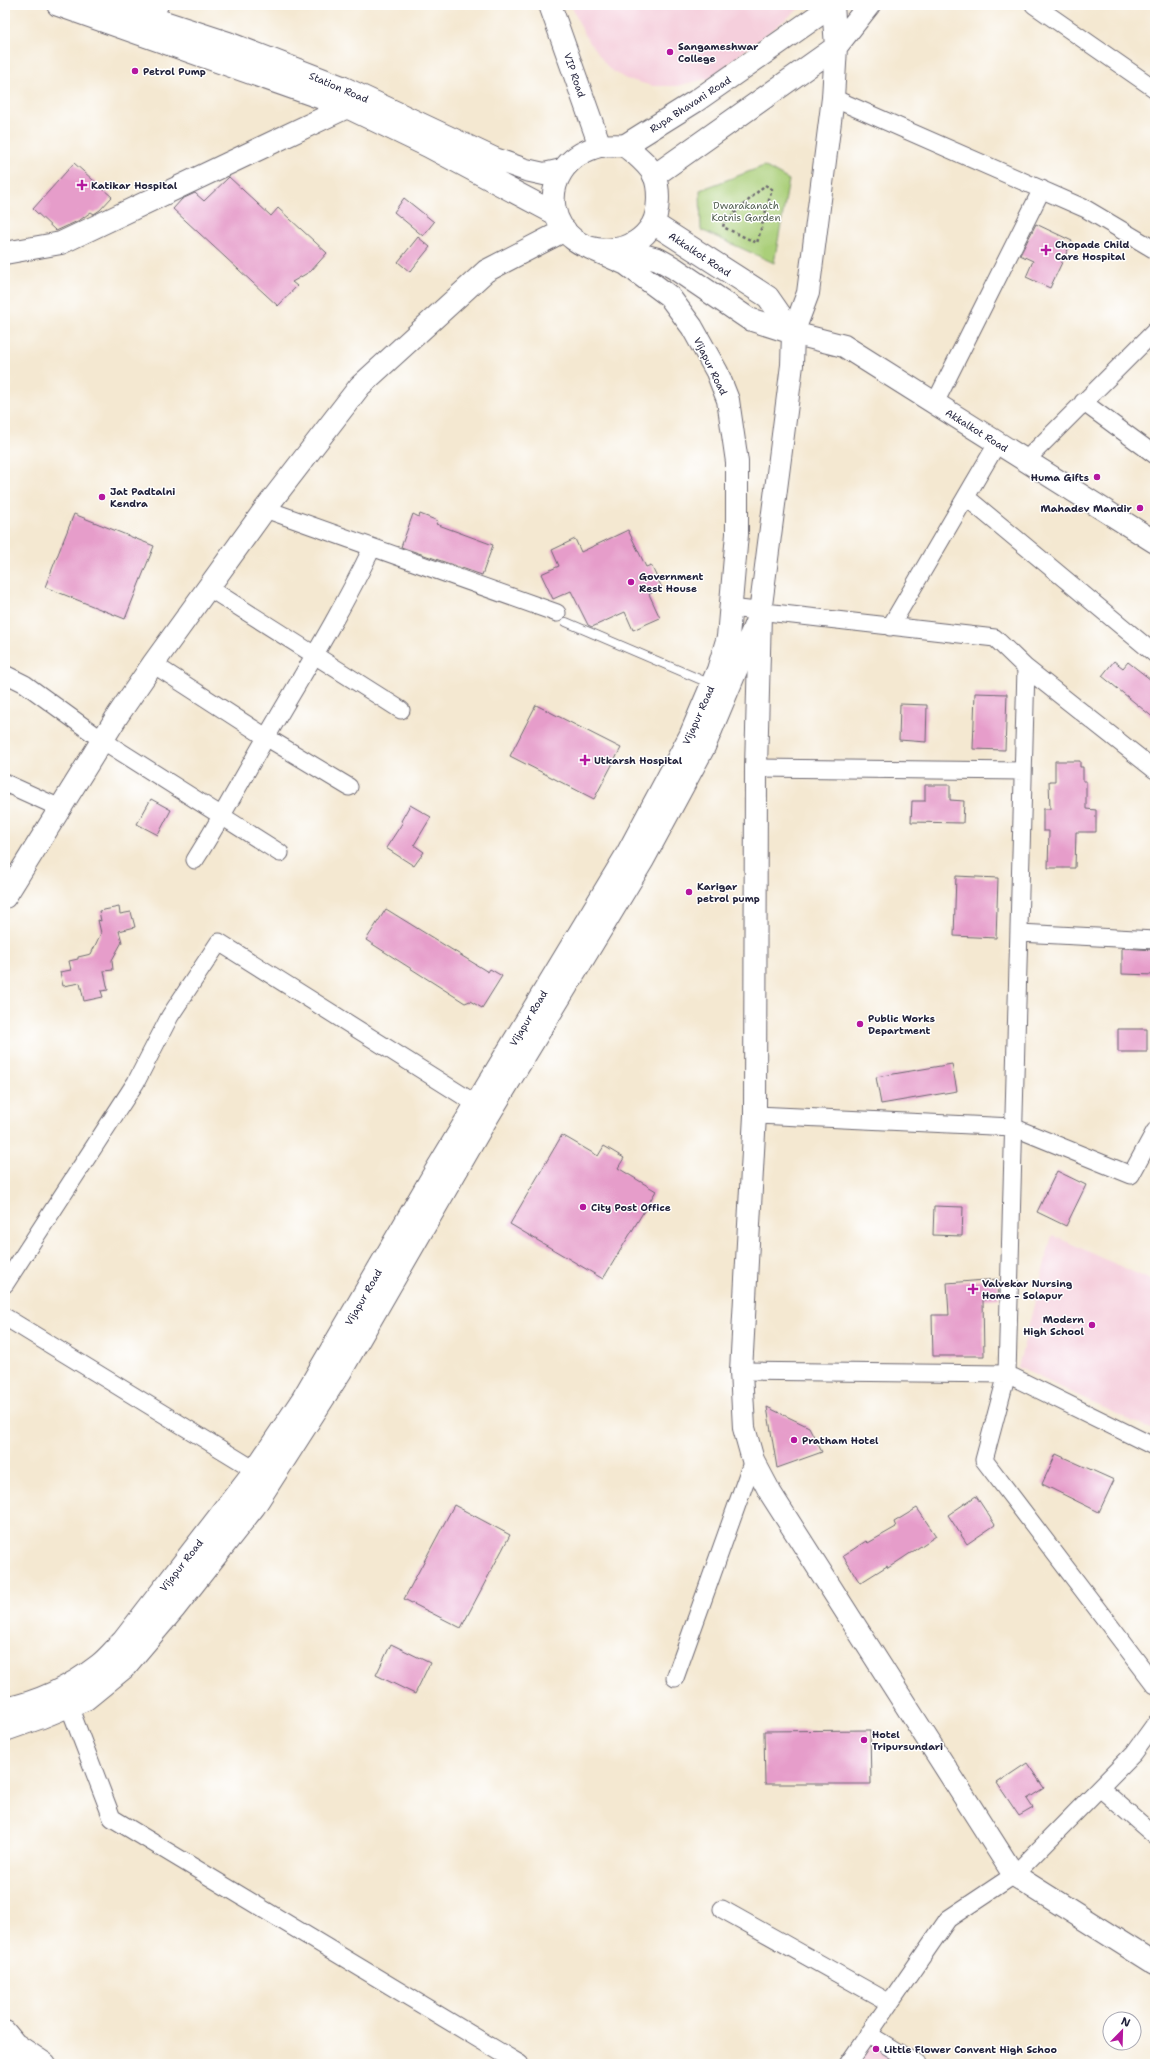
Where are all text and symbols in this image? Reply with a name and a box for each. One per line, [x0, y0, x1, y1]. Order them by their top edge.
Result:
place label: Sangameshwar College [678, 40, 759, 65]
marker: Sangameshwar College [665, 47, 675, 57]
street label: VIP Road [561, 51, 588, 100]
place label: Petrol Pump [143, 65, 206, 78]
marker: Petrol Pump [130, 66, 140, 76]
street label: Station Road [307, 69, 371, 106]
street label: Rupa Bhavani Road [647, 73, 734, 136]
marker: Katikar Hospital [76, 179, 88, 191]
place label: Katikar Hospital [91, 179, 178, 192]
park label: Dwarakanath Kotnis Garden [711, 199, 781, 224]
street label: Akkalkot Road [666, 229, 734, 280]
place label: Chopade Child Care Hospital [1055, 238, 1129, 263]
marker: Chopade Child Care Hospital [1040, 244, 1052, 256]
street label: Vijapur Road [691, 335, 730, 398]
street label: Akkalkot Road [943, 406, 1011, 455]
place label: Huma Gifts [1031, 471, 1089, 484]
marker: Huma Gifts [1092, 472, 1102, 482]
place label: Jat Padtalni Kendra [110, 485, 175, 510]
marker: Jat Padtalni Kendra [97, 492, 107, 502]
place label: Mahadev Mandir [1040, 502, 1133, 515]
marker: Mahadev Mandir [1135, 503, 1145, 513]
place label: Government Rest House [639, 570, 704, 595]
marker: Government Rest House [626, 577, 636, 587]
street label: Vijapur Road [680, 683, 717, 747]
marker: Utkarsh Hospital [579, 754, 591, 766]
place label: Utkarsh Hospital [594, 754, 683, 767]
place label: Karigar petrol pump [697, 880, 760, 905]
marker: Karigar petrol pump [684, 887, 694, 897]
street label: Vijapur Road [507, 987, 551, 1049]
place label: Public Works Department [868, 1012, 935, 1037]
marker: Public Works Department [855, 1019, 865, 1029]
place label: City Post Office [591, 1201, 671, 1214]
marker: City Post Office [578, 1202, 588, 1212]
street label: Vijapur Road [342, 1266, 385, 1328]
place label: Valvekar Nursing Home - Solapur [982, 1277, 1073, 1302]
marker: Valvekar Nursing Home - Solapur [967, 1283, 979, 1295]
place label: Modern High School [1023, 1313, 1085, 1338]
marker: Modern High School [1087, 1320, 1097, 1330]
place label: Pratham Hotel [802, 1434, 879, 1447]
marker: Pratham Hotel [789, 1435, 799, 1445]
street label: Vijapur Road [157, 1536, 206, 1594]
place label: Hotel Tripursundari [872, 1728, 943, 1753]
marker: Hotel Tripursundari [859, 1735, 869, 1745]
north arrow [1102, 2011, 1142, 2051]
text: N [1119, 2014, 1133, 2031]
place label: Little Flower Convent High Schoo [884, 2043, 1057, 2056]
marker: Little Flower Convent High Schoo [871, 2044, 881, 2054]

